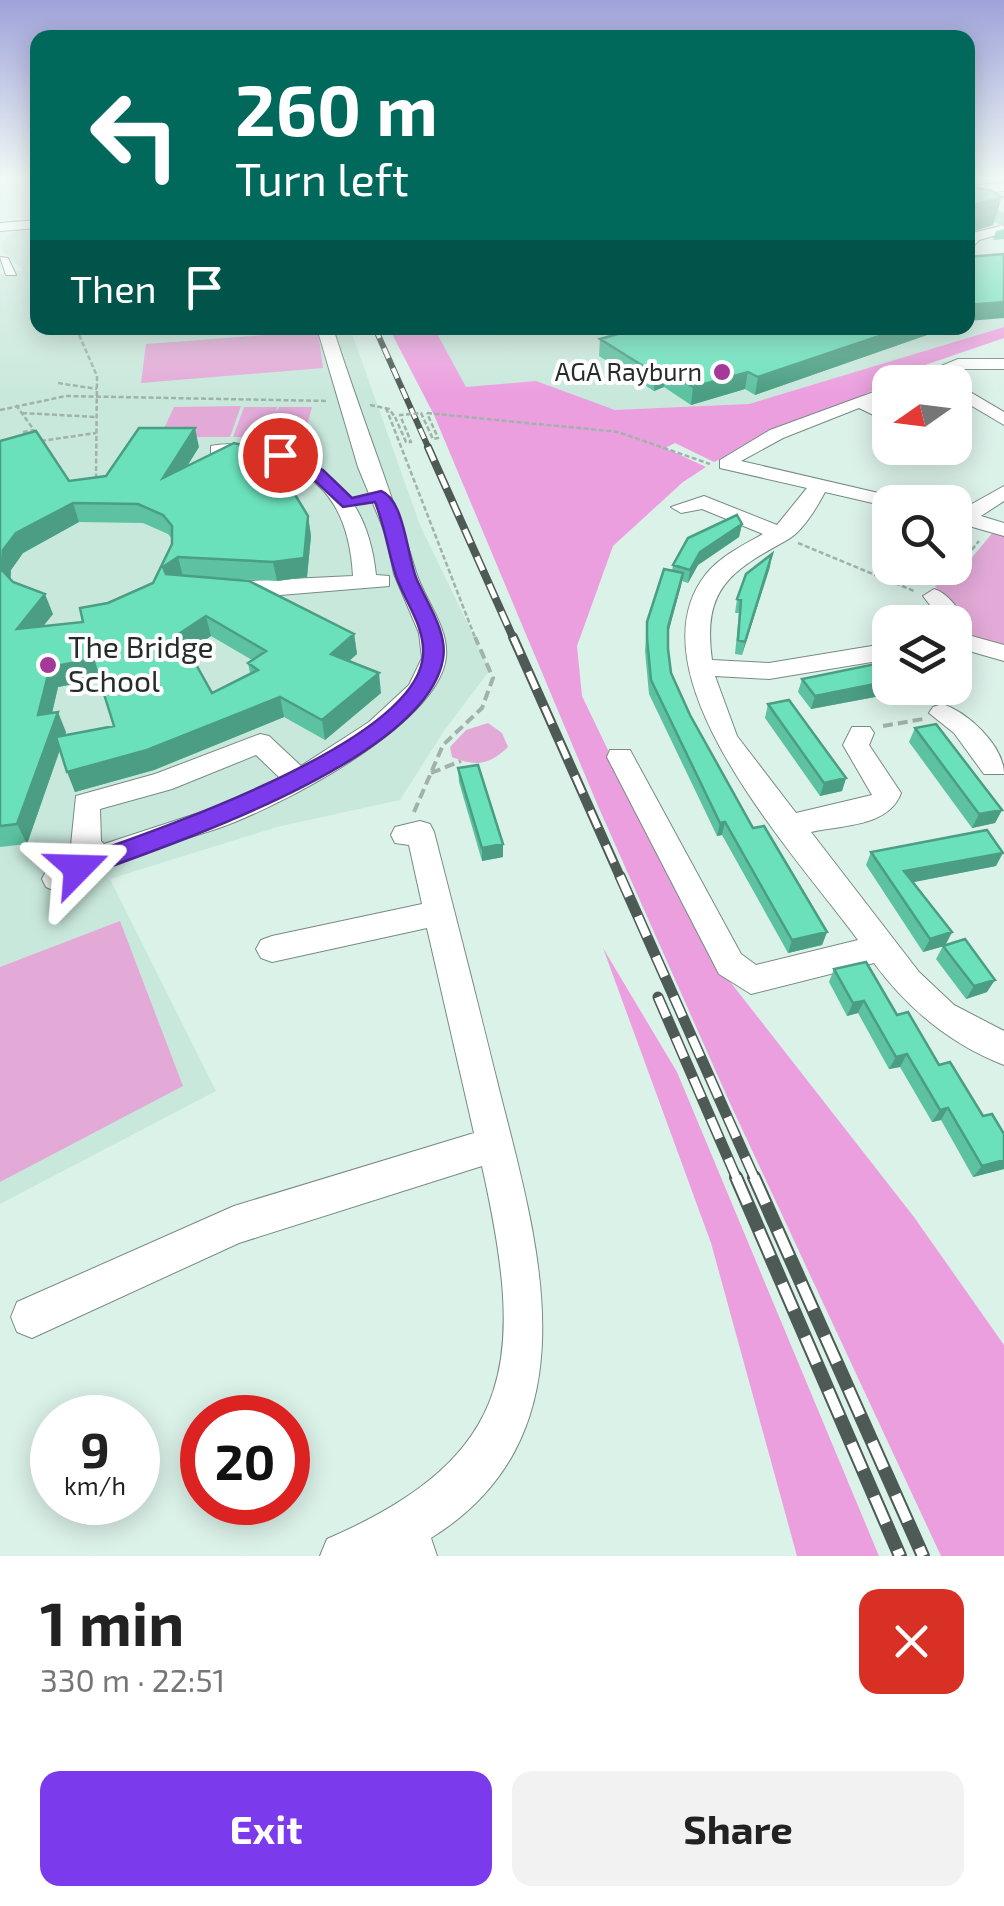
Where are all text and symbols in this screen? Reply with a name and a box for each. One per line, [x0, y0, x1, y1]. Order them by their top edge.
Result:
text: 260 m [235, 66, 438, 150]
icon: left [70, 70, 200, 200]
text: Turn left [235, 151, 409, 205]
icon: arrive [177, 260, 232, 315]
text: Then [70, 265, 157, 311]
place label: AGA Rayburn [555, 356, 702, 386]
marker: AGA Rayburn [711, 361, 733, 383]
north arrow [872, 365, 972, 465]
map controls [872, 365, 972, 705]
pin [238, 413, 323, 498]
icon: arrive [253, 428, 308, 483]
button: search [872, 485, 972, 585]
button: layers [872, 605, 972, 705]
place label: The Bridge School [68, 628, 214, 698]
marker: The Bridge School [37, 654, 59, 676]
position arrow [26, 816, 130, 920]
speed limit sign: 20 [180, 1395, 310, 1525]
text: 9 [80, 1418, 110, 1478]
text: km/h [64, 1470, 126, 1500]
text: 1 min [40, 1586, 184, 1658]
button: close [859, 1589, 964, 1694]
text: 330 m · 22:51 [40, 1660, 225, 1698]
button: Exit [40, 1771, 492, 1886]
button: Share [512, 1771, 964, 1886]

